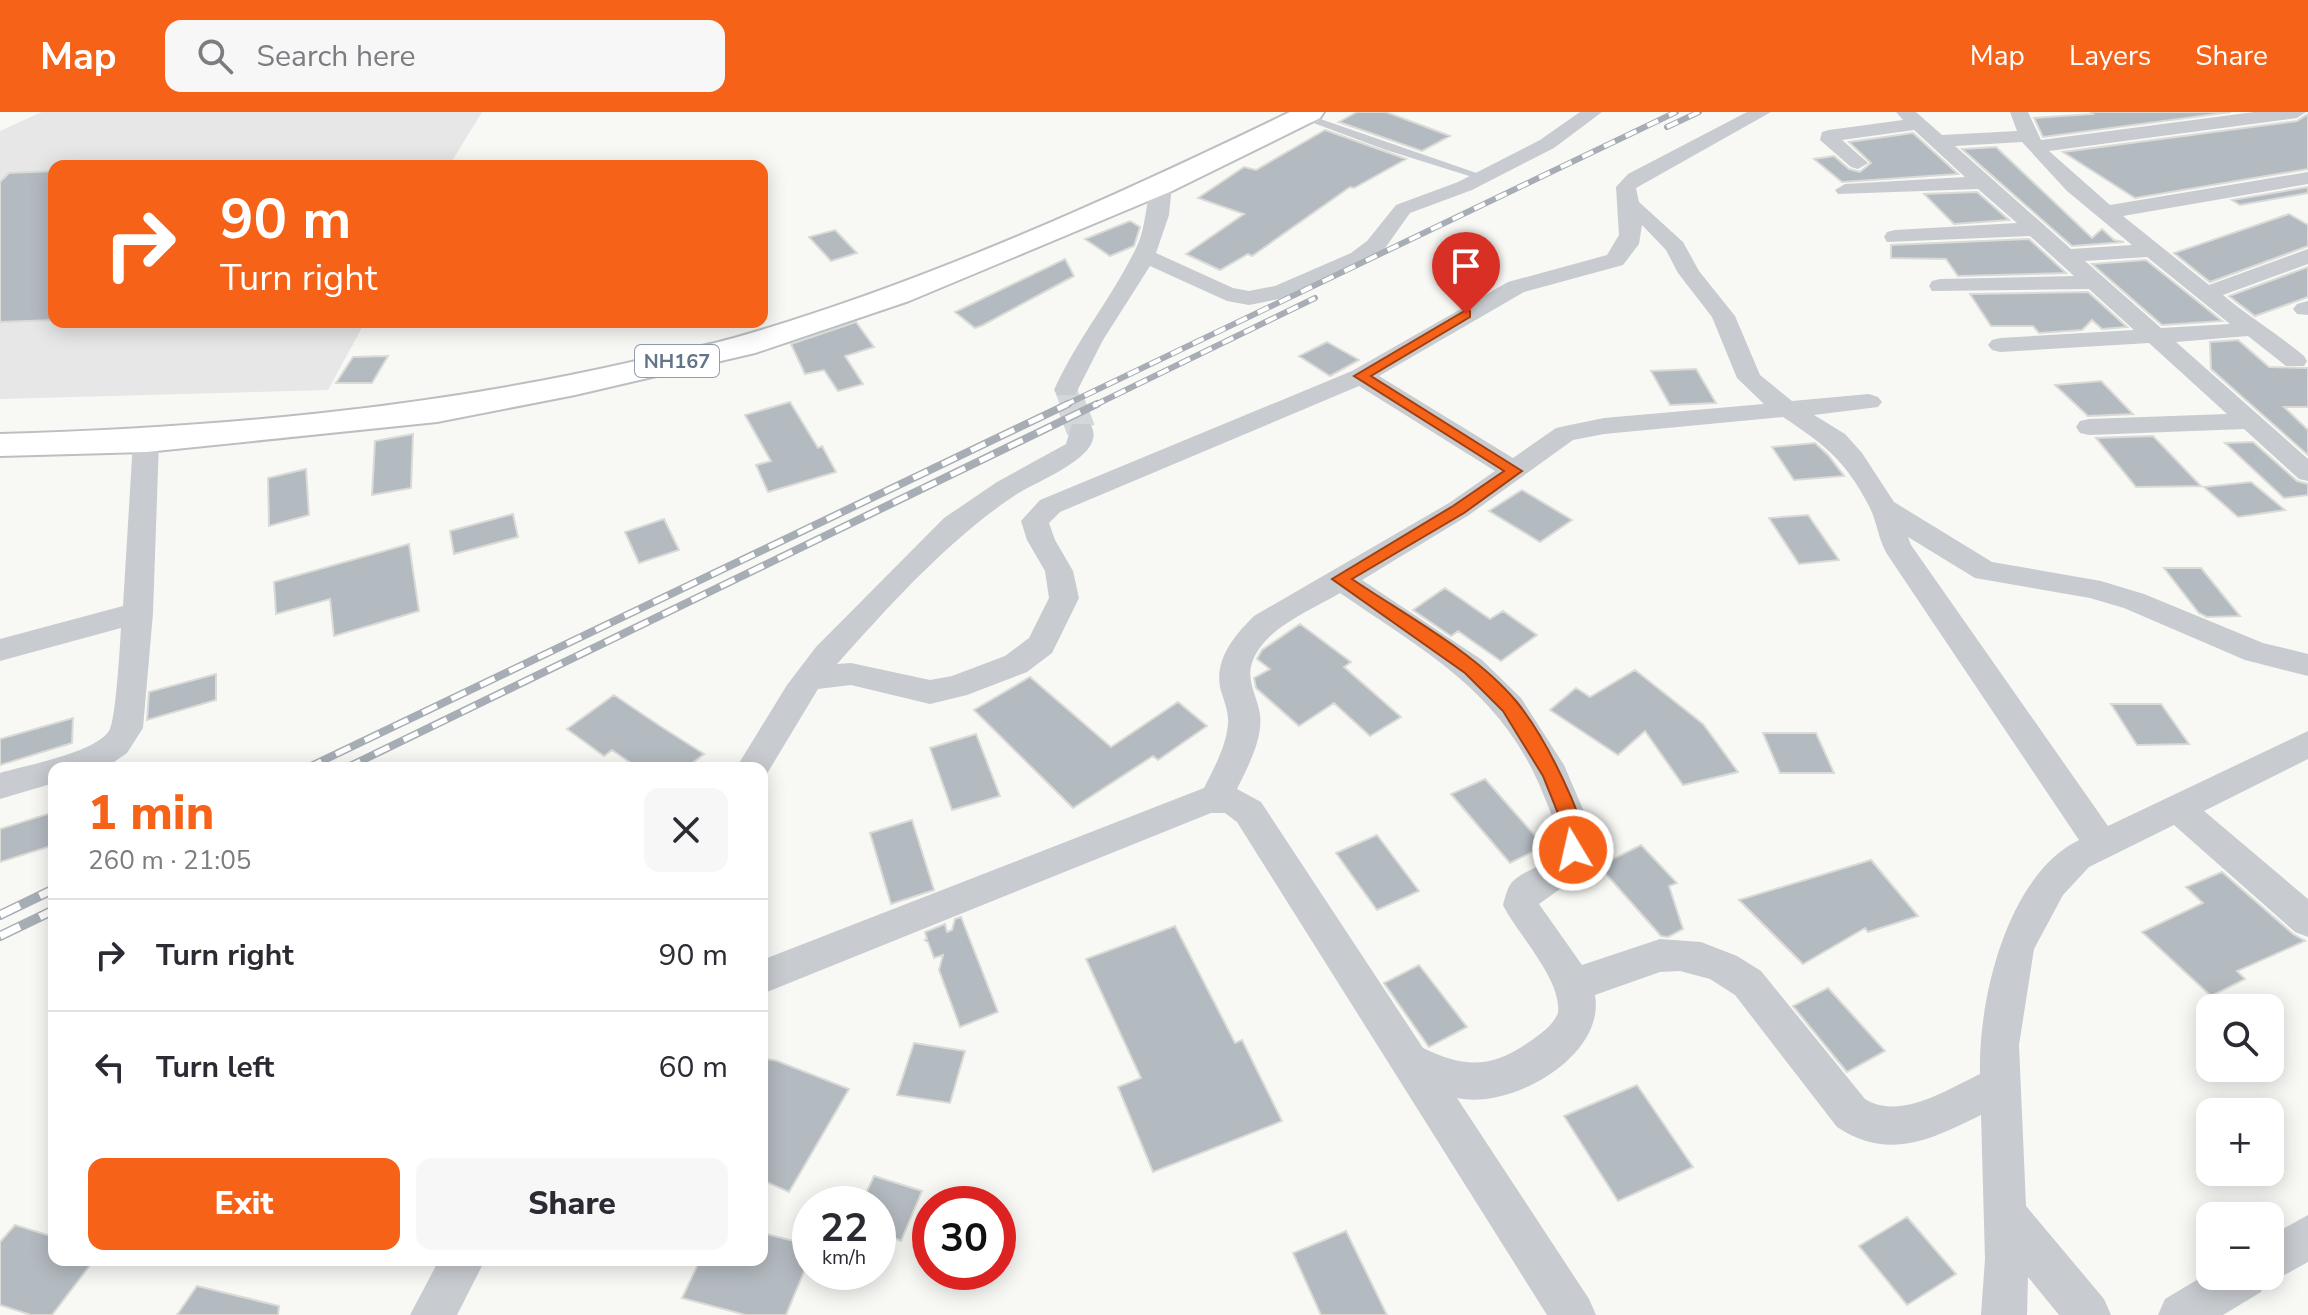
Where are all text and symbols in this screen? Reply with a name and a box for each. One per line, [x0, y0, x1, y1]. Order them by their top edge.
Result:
search box [165, 20, 725, 92]
text: Map [40, 31, 117, 82]
icon: search [193, 34, 237, 78]
text: Search here [257, 36, 416, 77]
text: Map [1970, 37, 2025, 75]
text: Layers [2069, 37, 2151, 75]
text: Share [2195, 37, 2268, 75]
text: 90 m [220, 181, 351, 258]
icon: right [88, 192, 192, 296]
pin [1432, 232, 1500, 314]
icon: arrive [1444, 244, 1488, 288]
text: Turn right [220, 254, 377, 303]
road number: NH167 [635, 345, 719, 377]
text: 1 min [88, 780, 214, 846]
button: close [644, 788, 728, 872]
position arrow [1531, 808, 1615, 892]
text: 260 m · 21:05 [88, 843, 251, 878]
icon: right [88, 933, 132, 977]
text: Turn right [156, 935, 294, 976]
text: 90 m [659, 935, 728, 976]
map controls [2196, 994, 2284, 1290]
button: search [2196, 994, 2284, 1082]
icon: left [88, 1045, 132, 1089]
text: Turn left [156, 1047, 274, 1088]
text: 60 m [659, 1047, 728, 1088]
button: + [2196, 1098, 2284, 1186]
button: Exit [88, 1158, 400, 1250]
button: Share [416, 1158, 728, 1250]
speed limit sign: 30 [912, 1186, 1016, 1290]
text: 22 [820, 1201, 868, 1255]
button: − [2196, 1202, 2284, 1290]
text: km/h [822, 1244, 866, 1271]

